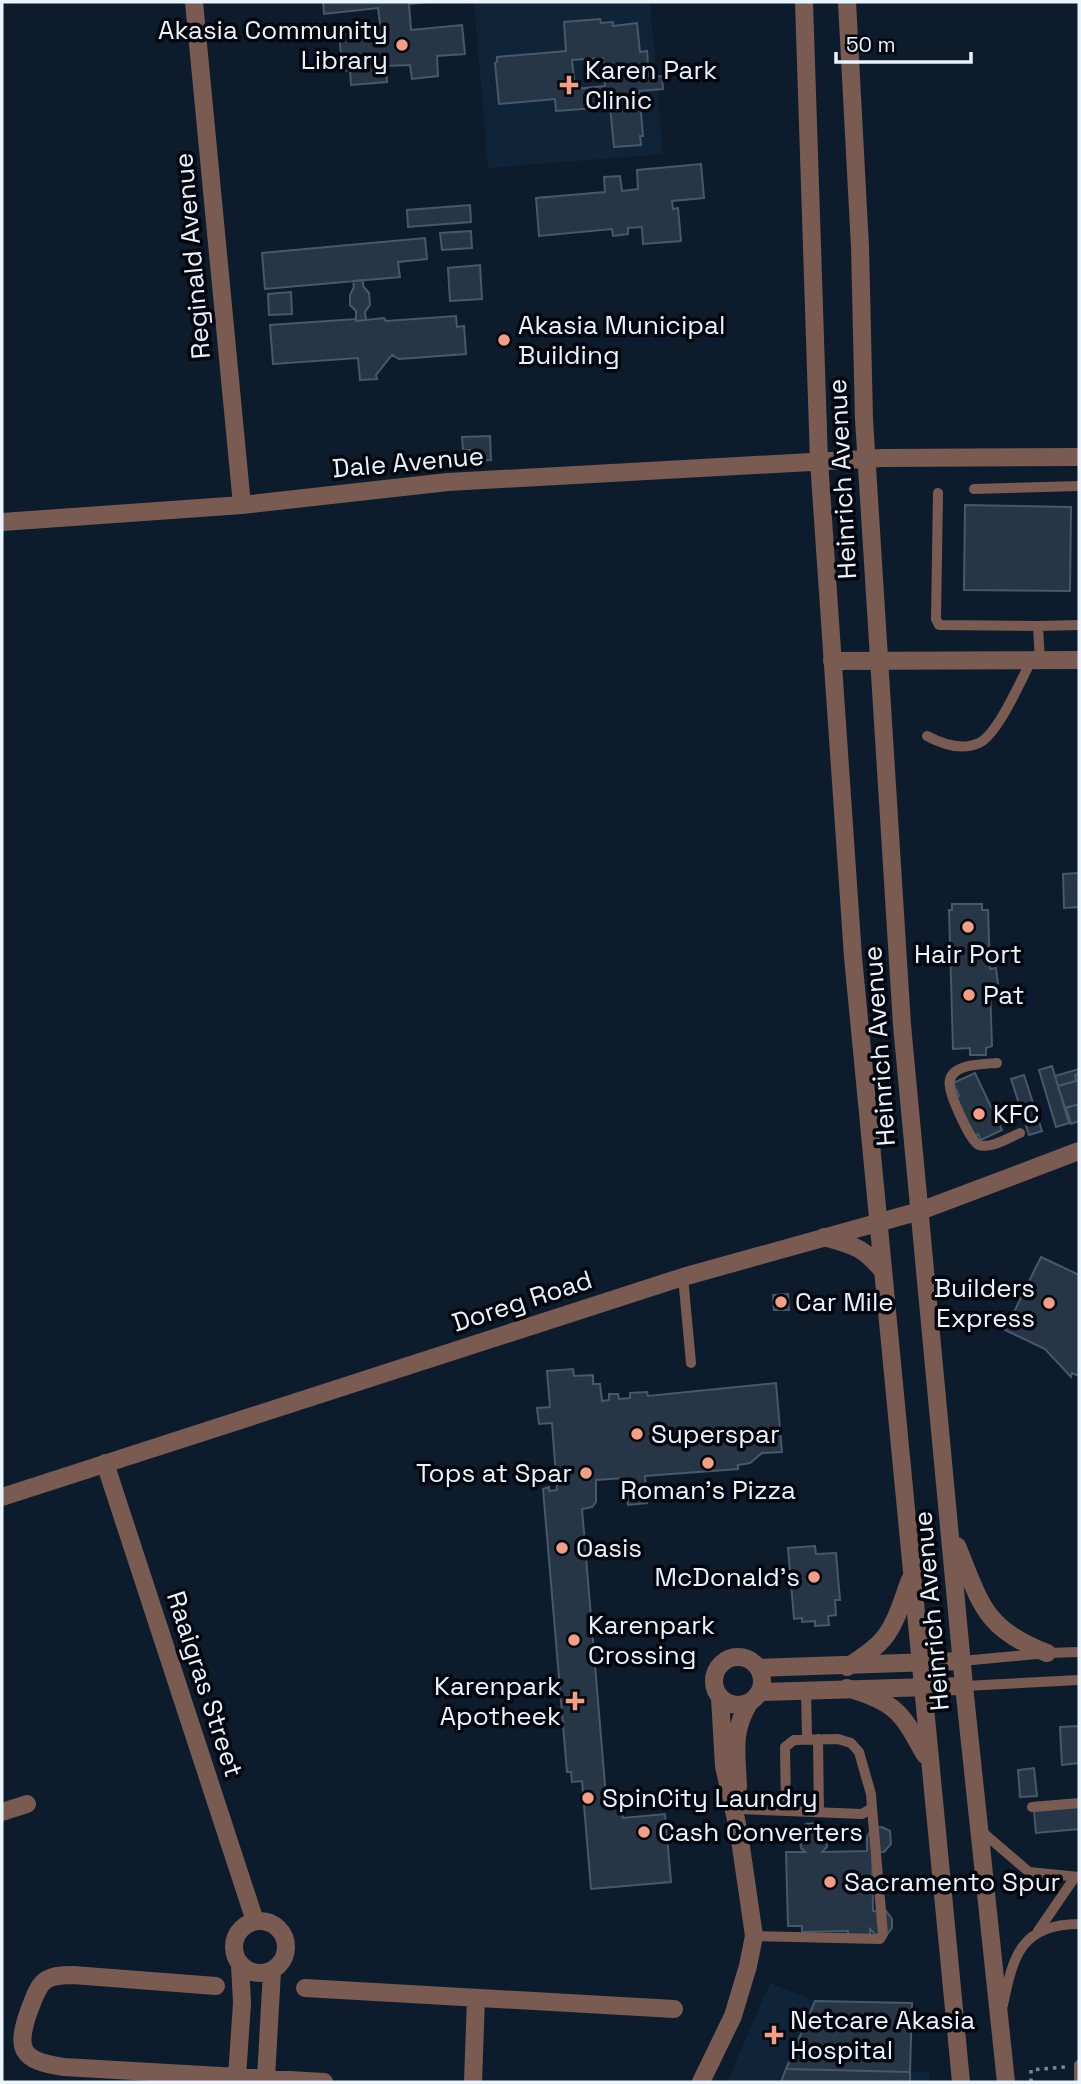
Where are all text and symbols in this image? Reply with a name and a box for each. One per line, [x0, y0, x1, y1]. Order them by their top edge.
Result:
place label: Akasia Community Library [158, 13, 388, 77]
scale bar [836, 21, 971, 65]
text: 50 m [846, 31, 896, 58]
marker: Akasia Community Library [394, 37, 410, 53]
place label: Karen Park Clinic [585, 53, 717, 117]
marker: Karen Park Clinic [559, 75, 579, 95]
street label: Reginald Avenue [166, 151, 218, 361]
place label: Akasia Municipal Building [518, 308, 725, 372]
marker: Akasia Municipal Building [496, 332, 512, 348]
street label: Heinrich Avenue [820, 378, 864, 580]
street label: Dale Avenue [331, 438, 485, 486]
marker: Hair Port [960, 919, 976, 935]
place label: Hair Port [914, 937, 1022, 971]
street label: Heinrich Avenue [855, 945, 903, 1147]
place label: Pat [983, 978, 1024, 1012]
marker: Pat [961, 987, 977, 1003]
place label: KFC [993, 1097, 1039, 1131]
marker: KFC [971, 1106, 987, 1122]
street label: Doreg Road [448, 1262, 596, 1340]
place label: Builders Express [934, 1271, 1035, 1335]
place label: Car Mile [795, 1285, 894, 1319]
marker: Car Mile [773, 1294, 789, 1310]
marker: Builders Express [1041, 1295, 1057, 1311]
place label: Superspar [651, 1417, 780, 1451]
marker: Superspar [629, 1426, 645, 1442]
marker: Roman's Pizza [700, 1455, 716, 1471]
place label: Tops at Spar [416, 1456, 572, 1490]
marker: Tops at Spar [578, 1465, 594, 1481]
place label: Roman's Pizza [620, 1473, 796, 1507]
street label: Heinrich Avenue [905, 1510, 957, 1712]
place label: Oasis [576, 1531, 642, 1565]
marker: Oasis [554, 1540, 570, 1556]
place label: McDonald's [655, 1560, 800, 1594]
marker: McDonald's [806, 1569, 822, 1585]
street label: Raaigras Street [159, 1587, 251, 1781]
place label: Karenpark Crossing [588, 1608, 715, 1672]
marker: Karenpark Crossing [566, 1632, 582, 1648]
place label: Karenpark Apotheek [434, 1669, 561, 1733]
marker: Karenpark Apotheek [567, 1693, 583, 1709]
place label: SpinCity Laundry [602, 1781, 818, 1815]
marker: SpinCity Laundry [580, 1790, 596, 1806]
place label: Cash Converters [658, 1815, 863, 1849]
marker: Cash Converters [636, 1824, 652, 1840]
place label: Sacramento Spur [844, 1865, 1060, 1899]
marker: Sacramento Spur [822, 1874, 838, 1890]
place label: Netcare Akasia Hospital [790, 2003, 975, 2067]
marker: Netcare Akasia Hospital [764, 2025, 784, 2045]

